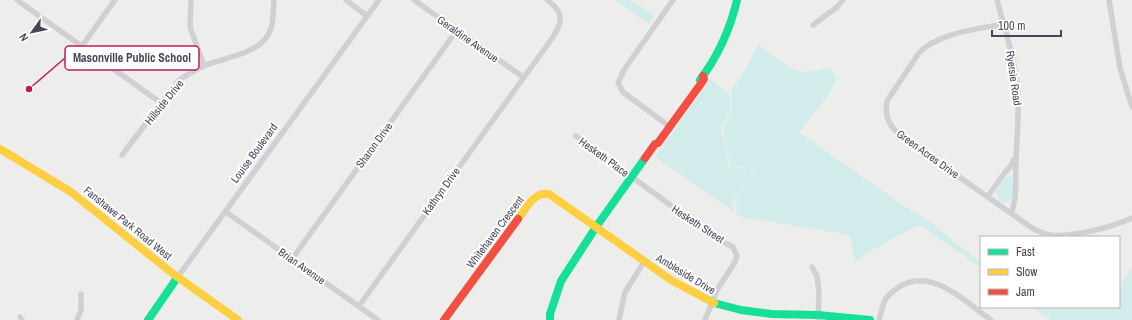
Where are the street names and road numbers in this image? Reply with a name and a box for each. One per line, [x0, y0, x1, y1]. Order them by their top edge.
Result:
street label: Geraldine Avenue [434, 13, 502, 65]
street label: Ryersie Road [1003, 50, 1025, 106]
street label: Hillside Drive [142, 77, 186, 127]
street label: Sharon Drive [353, 119, 395, 171]
street label: Louise Boulevard [228, 120, 280, 186]
street label: Green Acres Drive [894, 127, 962, 181]
street label: Hesketh Place [576, 134, 632, 180]
street label: Kathryn Drive [419, 165, 463, 217]
street label: Fanshawe Park Road West [81, 183, 175, 263]
street label: Whitehaven Crescent [463, 193, 527, 271]
street label: Hesketh Street [669, 202, 727, 246]
street label: Brian Avenue [276, 245, 328, 287]
street label: Ambleside Drive [653, 250, 718, 297]

